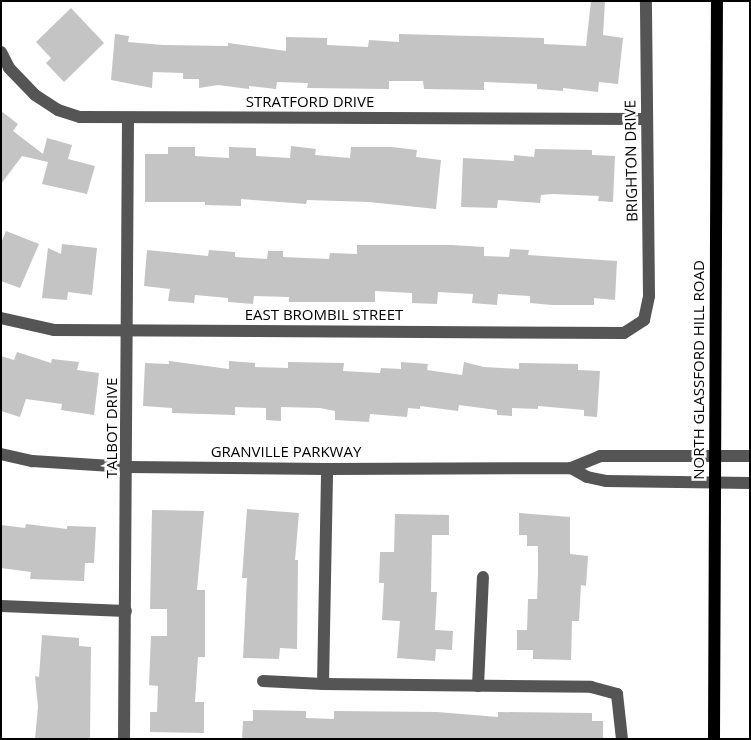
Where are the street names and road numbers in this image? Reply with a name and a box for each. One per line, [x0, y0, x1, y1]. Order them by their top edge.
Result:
street label: STRATFORD DRIVE [246, 93, 374, 111]
street label: BRIGHTON DRIVE [621, 100, 641, 222]
street label: NORTH GLASSFORD HILL ROAD [690, 260, 708, 480]
street label: EAST BROMBIL STREET [245, 306, 403, 324]
street label: TALBOT DRIVE [103, 378, 121, 478]
street label: GRANVILLE PARKWAY [211, 443, 361, 461]

